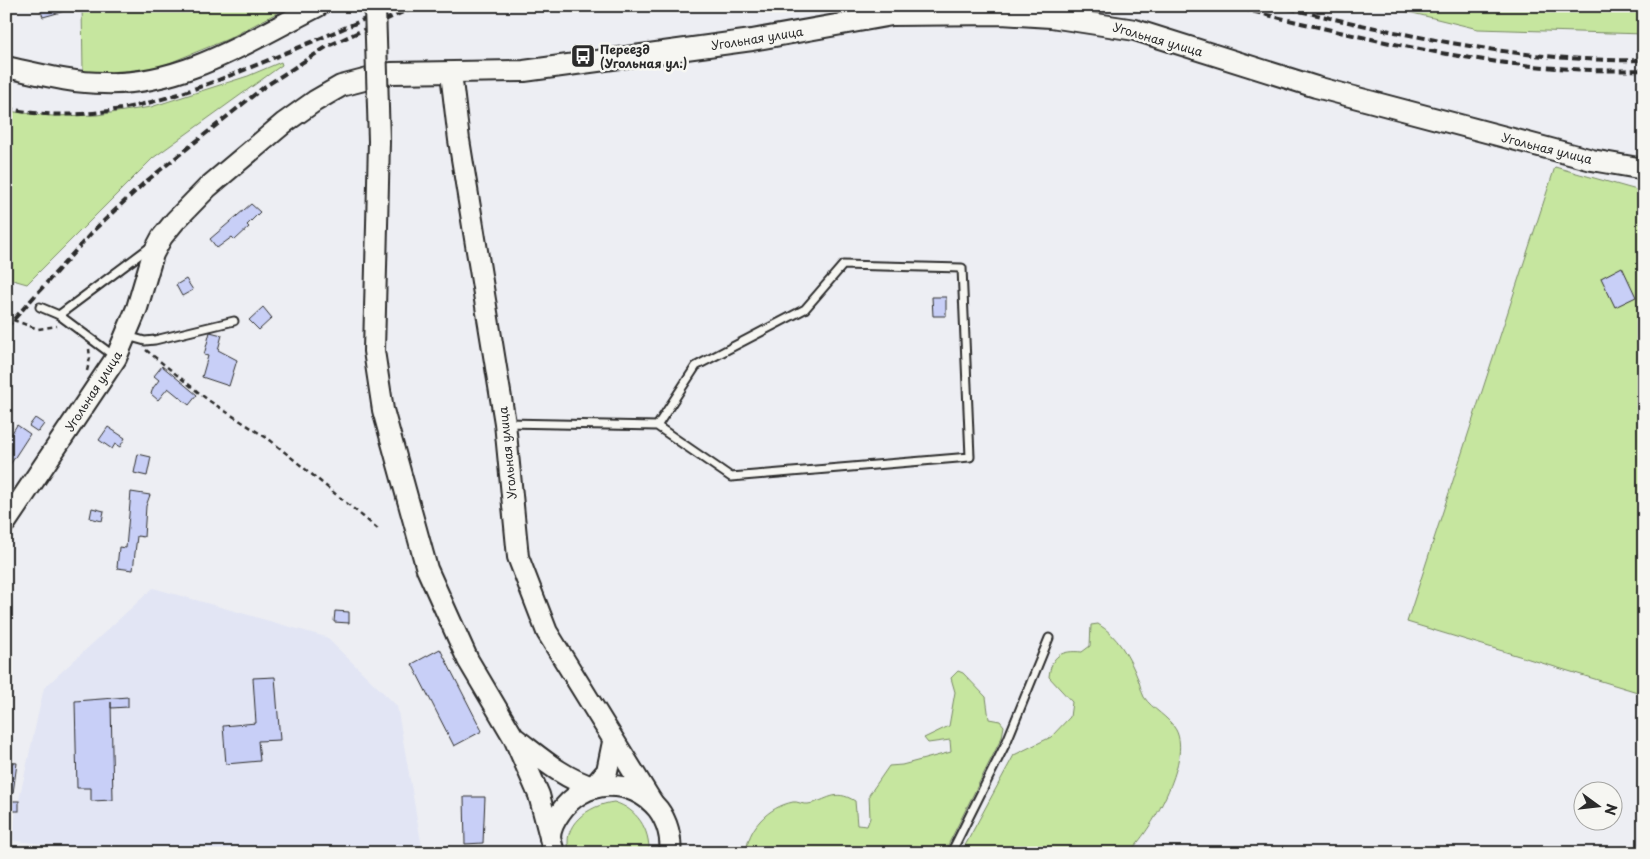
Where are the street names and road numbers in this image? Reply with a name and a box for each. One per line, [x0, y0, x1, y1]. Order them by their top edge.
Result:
street label: Угольная улица [1111, 18, 1206, 61]
street label: Угольная улица [710, 22, 805, 54]
street label: Угольная улица [1500, 128, 1595, 168]
street label: Угольная улица [60, 347, 126, 435]
street label: Угольная улица [493, 405, 521, 500]

